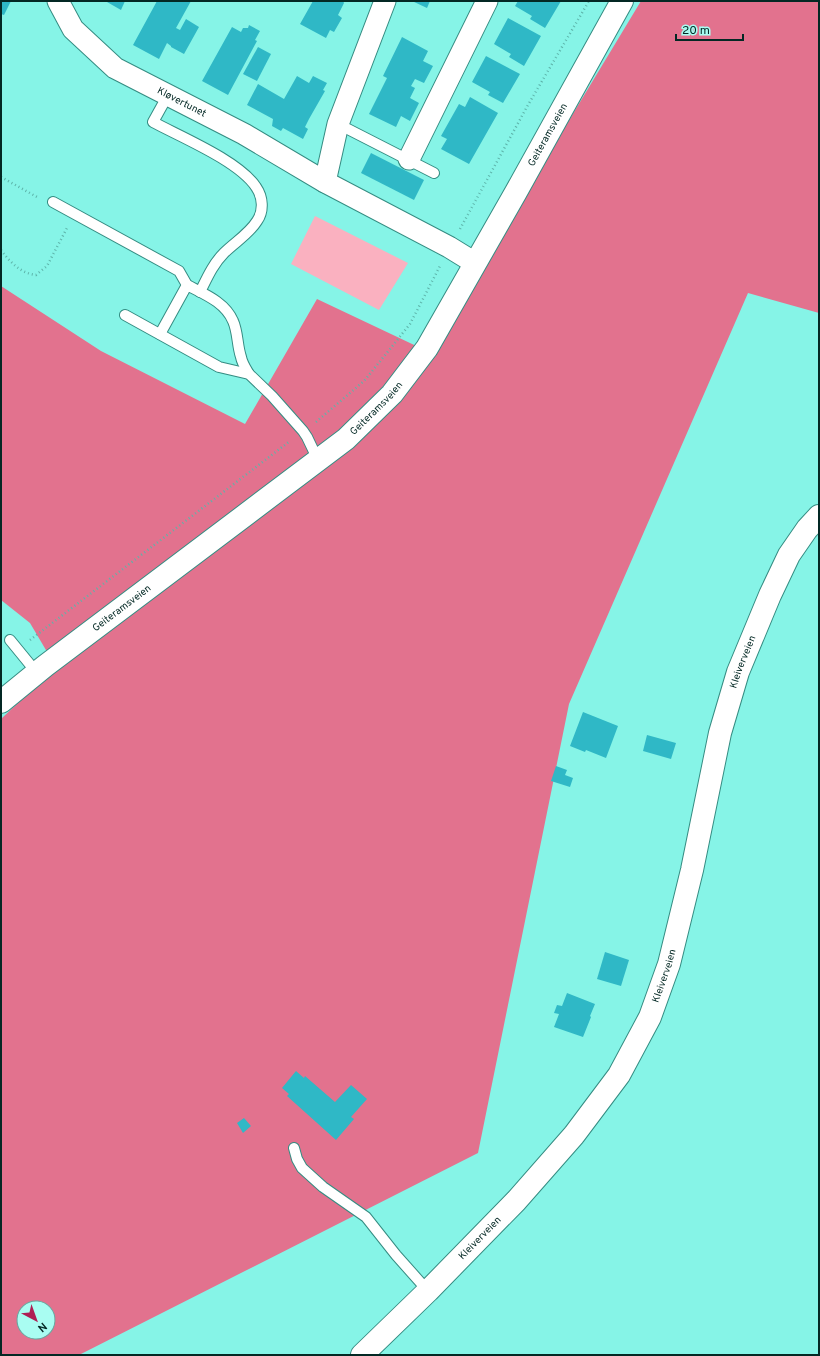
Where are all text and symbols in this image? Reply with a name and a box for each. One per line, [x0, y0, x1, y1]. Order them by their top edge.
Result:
scale bar [676, 16, 743, 42]
text: 20 m [682, 23, 710, 39]
street label: Kløvertunet [155, 84, 209, 120]
street label: Geiteramsveien [525, 101, 570, 169]
street label: Geiteramsveien [347, 379, 406, 438]
street label: Geiteramsveien [90, 582, 154, 634]
street label: Kleiverveien [727, 634, 759, 690]
street label: Kleiverveien [649, 948, 679, 1004]
street label: Kleiverveien [456, 1214, 504, 1263]
north arrow [16, 1300, 56, 1340]
text: N [34, 1319, 49, 1335]

